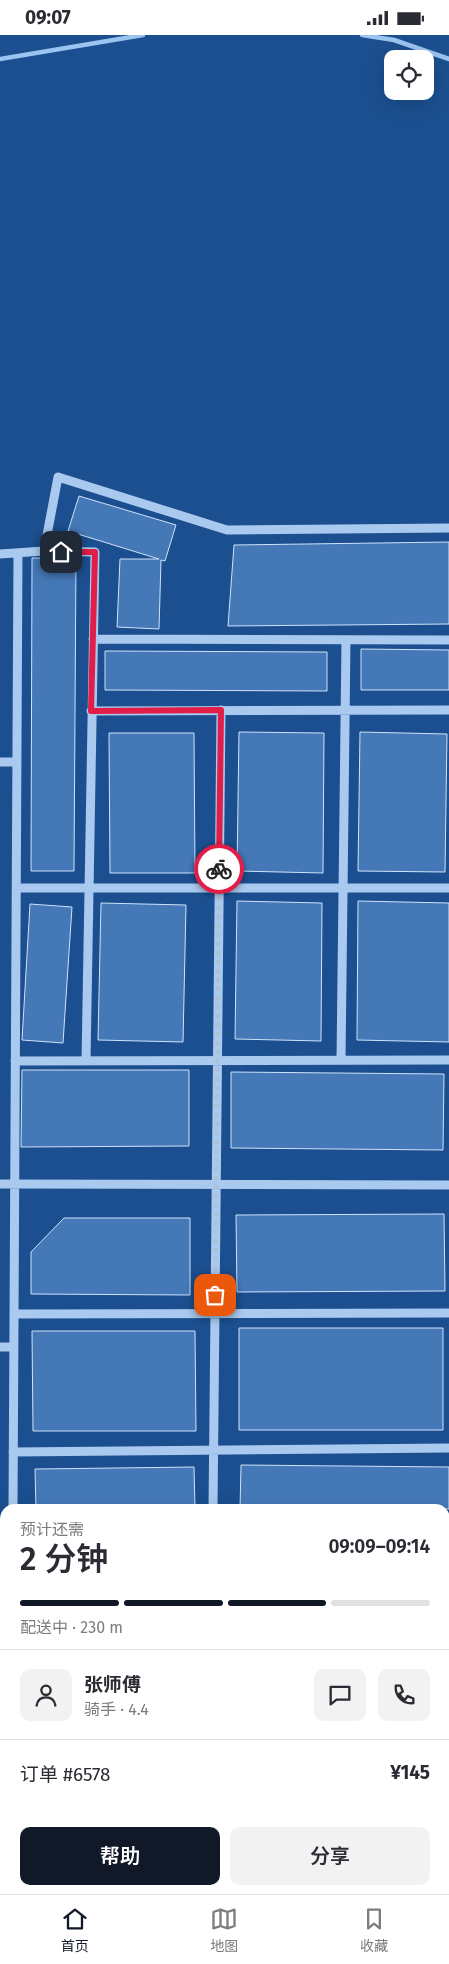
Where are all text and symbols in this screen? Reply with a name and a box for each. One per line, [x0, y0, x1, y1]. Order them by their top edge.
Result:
text: 09:07 [25, 6, 71, 29]
map controls [384, 50, 434, 100]
button: locate [384, 50, 434, 100]
pin [40, 531, 82, 573]
icon: home [47, 538, 75, 566]
courier [194, 844, 244, 894]
icon: bike [205, 855, 233, 883]
pin [194, 1274, 236, 1316]
icon: bag [201, 1281, 229, 1309]
text: 预计还需 [20, 1520, 84, 1539]
text: 09:09–09:14 [329, 1535, 430, 1558]
text: 2 分钟 [20, 1540, 108, 1578]
text: 配送中 · 230 m [20, 1618, 123, 1637]
button: person [20, 1669, 72, 1721]
button: chat [314, 1669, 366, 1721]
button: phone [378, 1669, 430, 1721]
text: 张师傅 [84, 1673, 141, 1696]
text: 骑手 · 4.4 [84, 1700, 149, 1719]
text: ¥145 [390, 1761, 430, 1784]
text: 订单 #6578 [20, 1763, 111, 1786]
button: 帮助 [20, 1827, 220, 1885]
button: 分享 [230, 1827, 430, 1885]
tab: 首页 [61, 1905, 89, 1955]
tab: 地图 [210, 1905, 238, 1955]
tab: 收藏 [360, 1905, 388, 1955]

